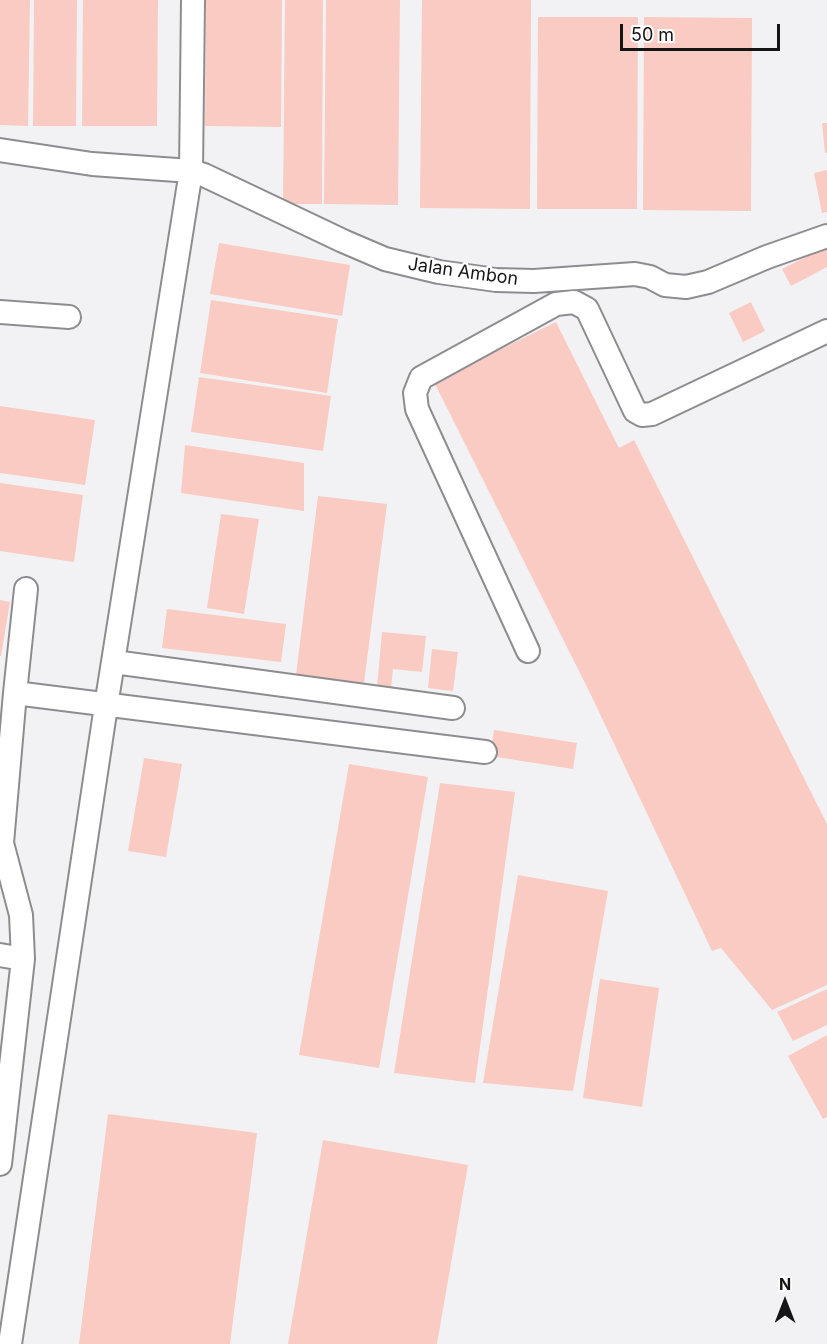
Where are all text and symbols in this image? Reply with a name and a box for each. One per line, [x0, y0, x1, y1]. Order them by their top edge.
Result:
scale bar [623, 12, 784, 50]
text: 50 m [631, 24, 674, 45]
street label: Jalan Ambon [406, 254, 520, 290]
north arrow [755, 1272, 815, 1332]
text: N [779, 1274, 791, 1294]

